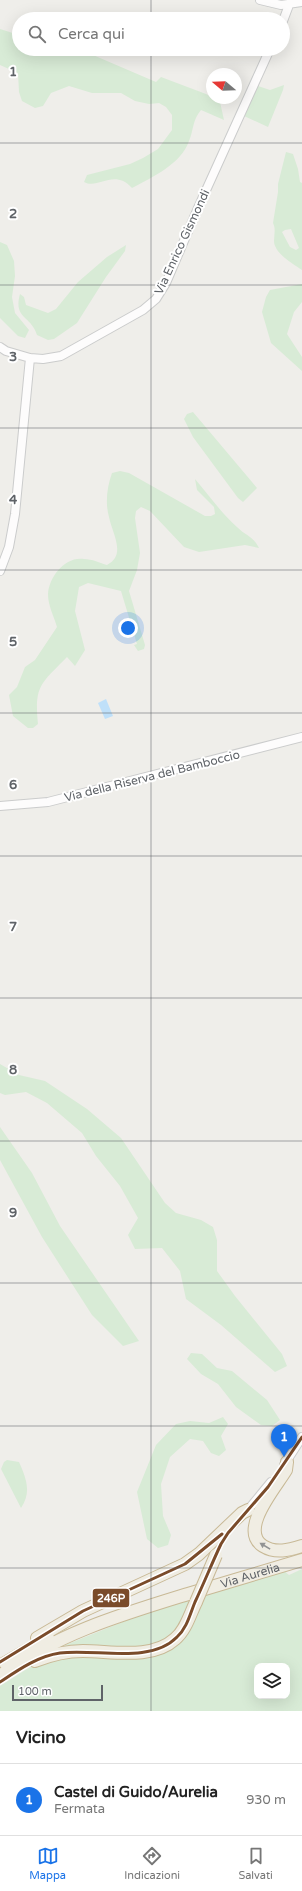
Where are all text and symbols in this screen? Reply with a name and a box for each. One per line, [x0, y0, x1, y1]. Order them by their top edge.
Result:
search box [12, 12, 290, 56]
icon: search [26, 23, 48, 45]
text: Cerca qui [58, 25, 125, 43]
text: 1 [9, 64, 17, 80]
north arrow [206, 68, 242, 104]
street label: Via Enrico Gismondi [152, 187, 212, 297]
text: 2 [9, 206, 17, 222]
text: 3 [9, 349, 17, 365]
text: 4 [9, 492, 18, 508]
your location [118, 618, 138, 638]
text: 5 [9, 634, 17, 650]
street label: Via della Riserva del Bamboccio [63, 747, 241, 805]
text: 6 [9, 777, 17, 793]
text: 7 [9, 919, 17, 935]
text: 8 [9, 1062, 17, 1078]
text: 9 [9, 1205, 17, 1221]
pin: 1 [271, 1424, 297, 1457]
one-way arrow [259, 1542, 271, 1549]
street label: Via Aurelia [219, 1560, 281, 1591]
line badge: 246P [92, 1588, 130, 1608]
text: 246P [97, 1592, 126, 1605]
map controls [254, 1663, 290, 1699]
button: layers [254, 1663, 290, 1699]
scale bar [12, 1683, 103, 1702]
text: 100 m [18, 1685, 52, 1698]
text: Vicino [16, 1727, 66, 1748]
text: Castel di Guido/Aurelia [54, 1783, 218, 1801]
text: 1 [25, 1792, 33, 1808]
text: 930 m [246, 1792, 286, 1808]
text: Fermata [54, 1801, 105, 1817]
tab: Mappa [29, 1845, 66, 1882]
tab: Indicazioni [124, 1845, 180, 1882]
tab: Salvati [238, 1845, 273, 1882]

